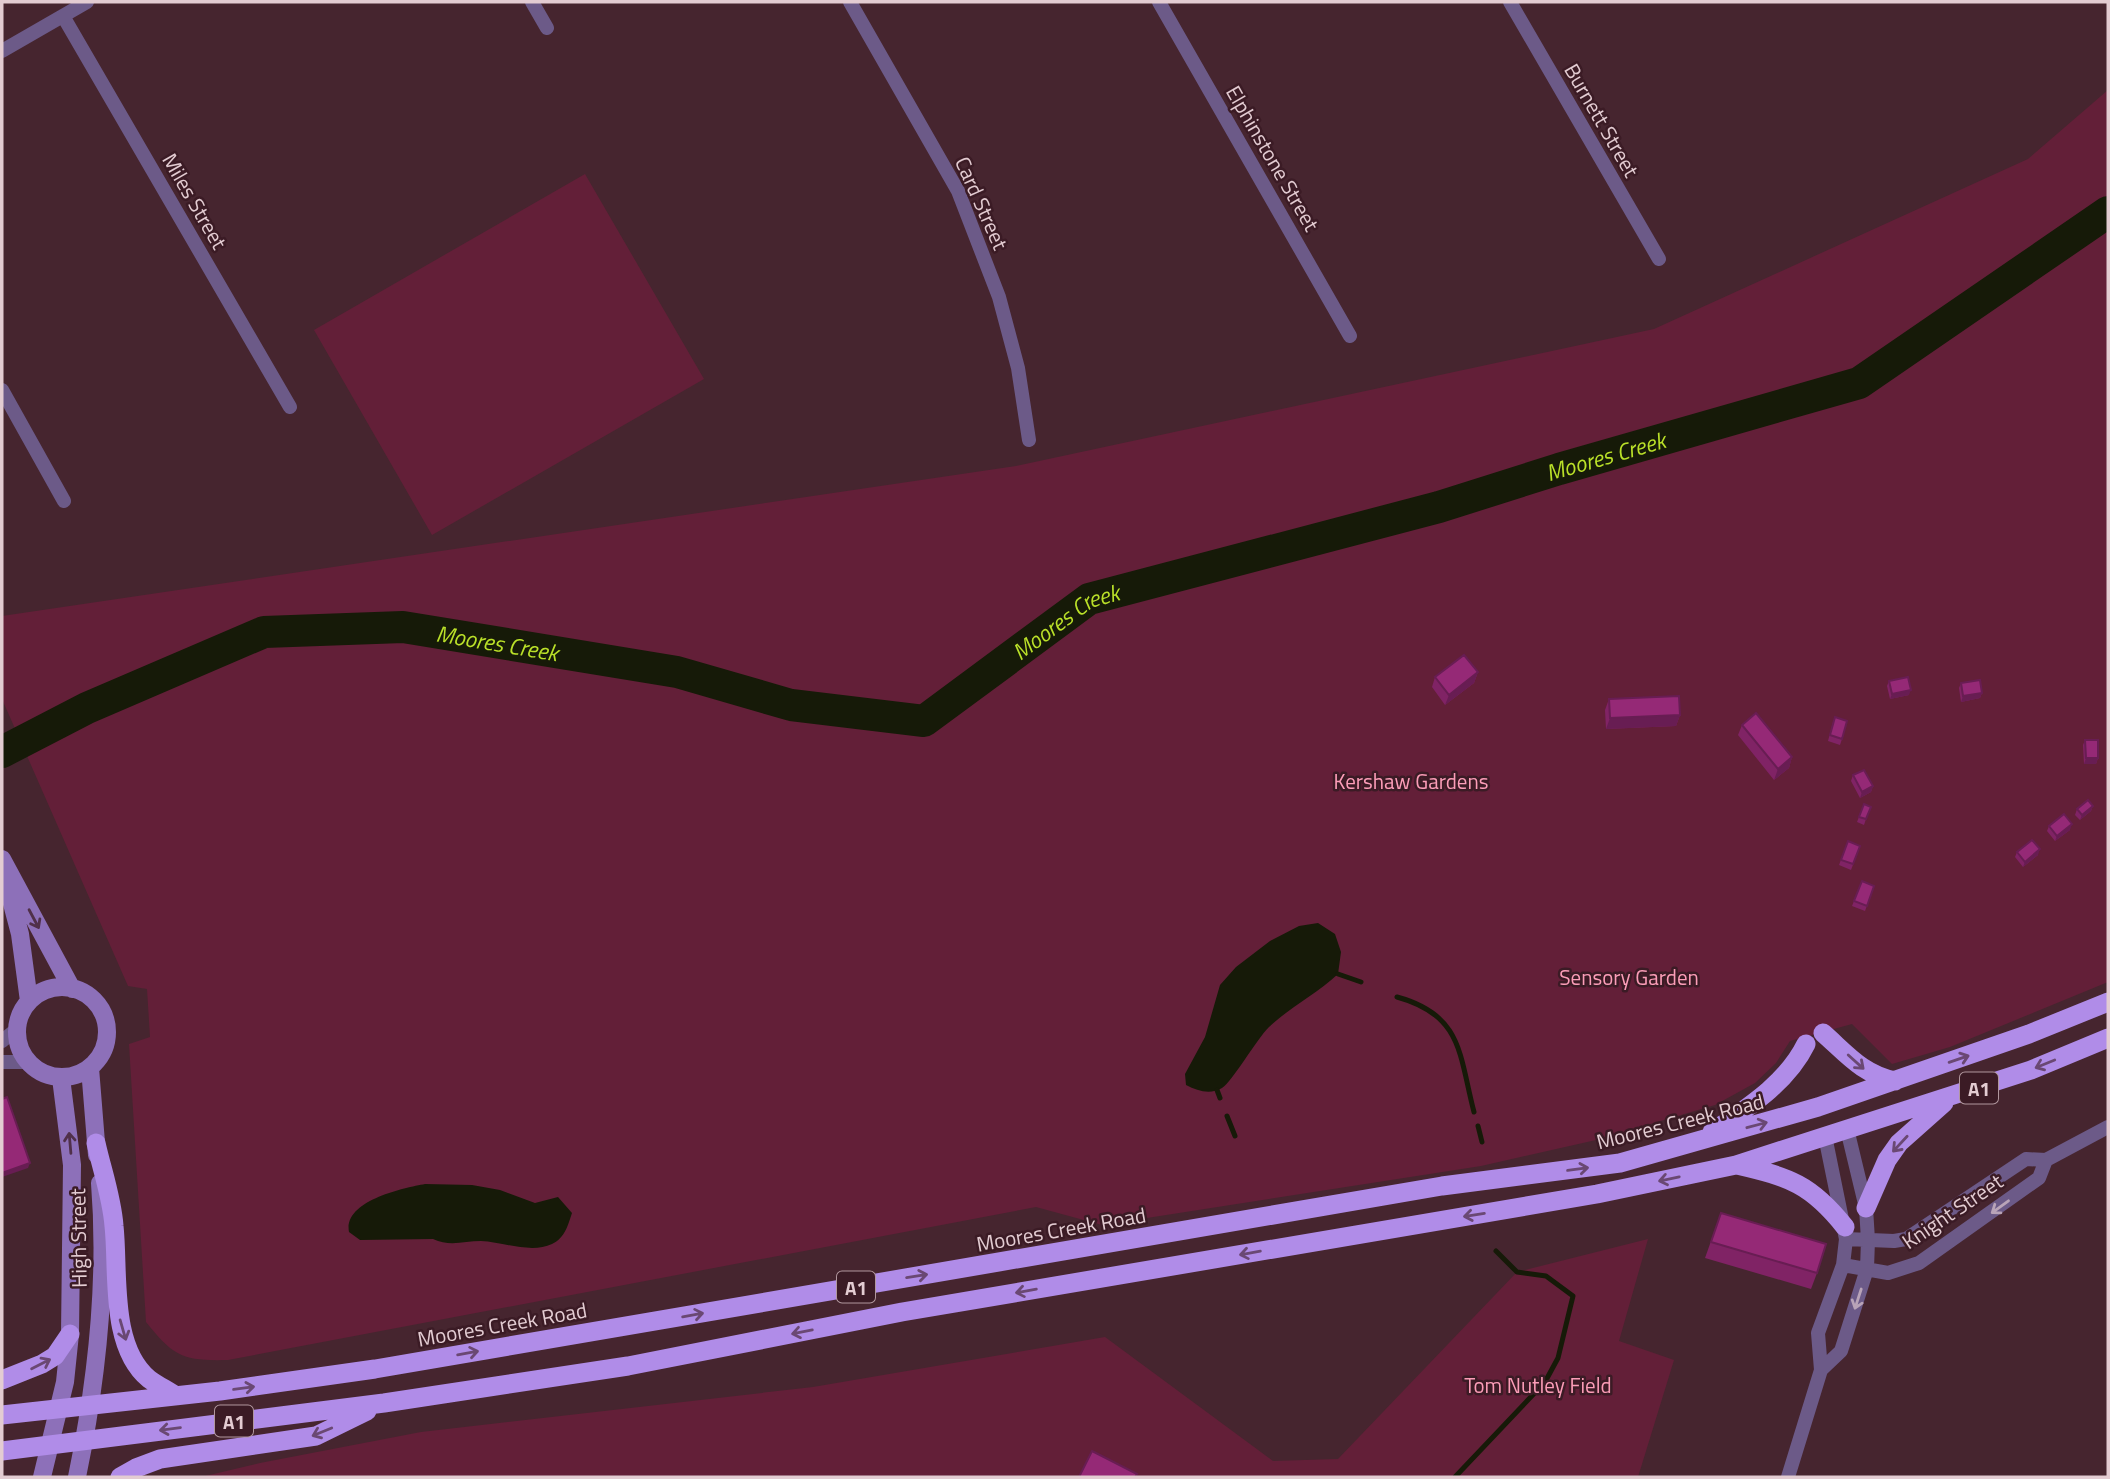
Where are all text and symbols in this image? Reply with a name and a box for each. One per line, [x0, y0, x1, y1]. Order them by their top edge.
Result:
street label: Burnett Street [1556, 57, 1648, 183]
street label: Elphinstone Street [1218, 79, 1328, 237]
street label: Miles Street [155, 147, 236, 256]
street label: Card Street [947, 151, 1017, 255]
water label: Moores Creek [1541, 421, 1672, 490]
water label: Moores Creek [1004, 574, 1126, 668]
water label: Moores Creek [434, 615, 564, 670]
park label: Kershaw Gardens [1334, 765, 1488, 797]
one-way arrow [27, 908, 41, 928]
park label: Sensory Garden [1559, 961, 1699, 993]
one-way arrow [1948, 1052, 1970, 1064]
one-way arrow [1847, 1054, 1865, 1070]
one-way arrow [2035, 1058, 2057, 1071]
road number: A1 [1960, 1072, 1998, 1104]
street label: Moores Creek Road [1593, 1085, 1767, 1157]
one-way arrow [1745, 1118, 1768, 1131]
one-way arrow [63, 1132, 76, 1155]
one-way arrow [1892, 1134, 1909, 1152]
one-way arrow [1566, 1162, 1589, 1175]
street label: Knight Street [1895, 1165, 2010, 1257]
one-way arrow [1658, 1172, 1681, 1186]
street label: High Street [61, 1187, 95, 1288]
street label: Moores Creek Road [974, 1198, 1148, 1260]
one-way arrow [1991, 1199, 2010, 1214]
one-way arrow [1464, 1209, 1486, 1222]
one-way arrow [1239, 1247, 1262, 1260]
one-way arrow [905, 1269, 928, 1283]
road number: A1 [837, 1272, 875, 1302]
one-way arrow [1015, 1285, 1038, 1298]
one-way arrow [1850, 1288, 1863, 1310]
street label: Moores Creek Road [415, 1293, 589, 1355]
one-way arrow [681, 1308, 704, 1321]
one-way arrow [118, 1319, 131, 1341]
one-way arrow [791, 1325, 814, 1339]
one-way arrow [457, 1346, 479, 1359]
one-way arrow [30, 1356, 51, 1370]
park label: Tom Nutley Field [1464, 1369, 1612, 1401]
one-way arrow [232, 1381, 255, 1394]
road number: A1 [215, 1406, 253, 1436]
one-way arrow [159, 1423, 182, 1436]
one-way arrow [312, 1426, 333, 1439]

